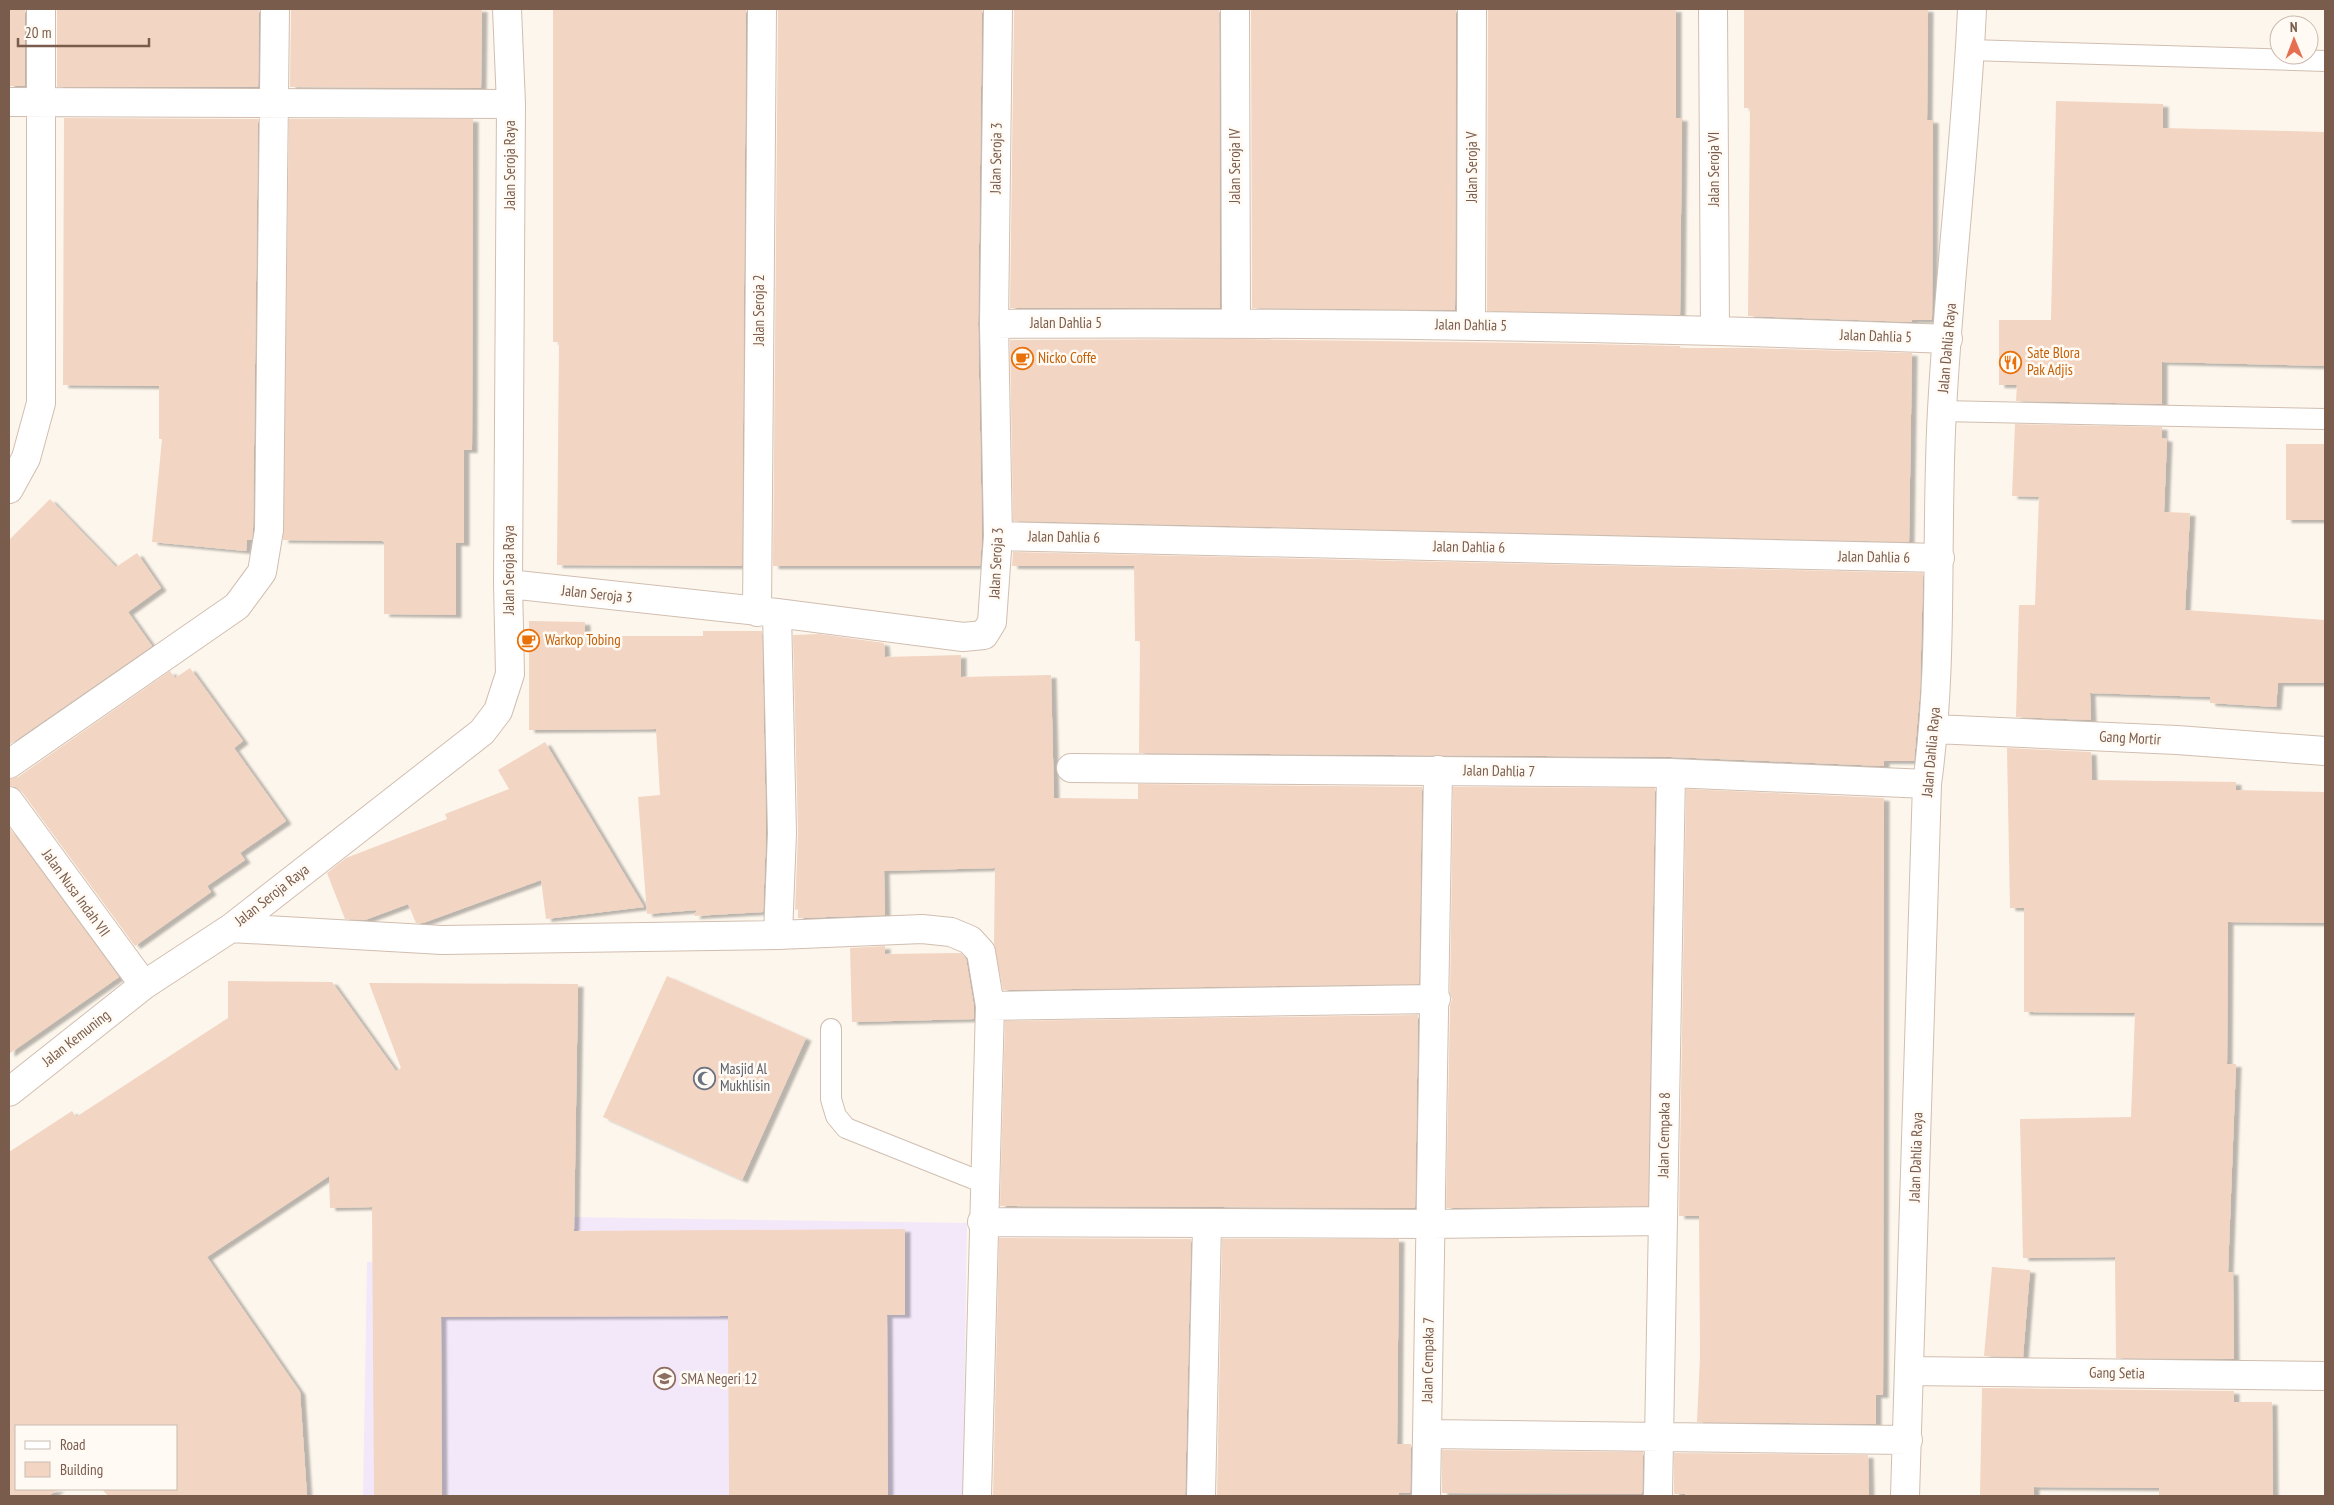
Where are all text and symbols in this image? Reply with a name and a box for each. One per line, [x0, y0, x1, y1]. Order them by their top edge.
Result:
scale bar [18, 15, 149, 47]
north arrow [2269, 15, 2319, 65]
text: N [2290, 18, 2298, 36]
text: 20 m [25, 23, 51, 42]
street label: Jalan Seroja Raya [500, 120, 519, 211]
street label: Jalan Seroja 3 [985, 122, 1006, 195]
street label: Jalan Seroja IV [1225, 128, 1244, 204]
street label: Jalan Seroja V [1462, 131, 1481, 204]
street label: Jalan Seroja VI [1704, 132, 1723, 207]
street label: Jalan Seroja 2 [749, 274, 768, 347]
street label: Jalan Dahlia Raya [1933, 302, 1960, 395]
street label: Jalan Dahlia 5 [1029, 313, 1102, 332]
street label: Jalan Dahlia 5 [1434, 314, 1507, 335]
street label: Jalan Dahlia 5 [1839, 325, 1912, 346]
place label: Sate Blora Pak Adjis [2027, 343, 2080, 379]
cafe icon: Nicko Coffe [1010, 346, 1034, 370]
place label: Nicko Coffe [1038, 348, 1097, 367]
restaurant icon: Sate Blora Pak Adjis [1999, 350, 2023, 374]
street label: Jalan Seroja Raya [499, 525, 518, 616]
street label: Jalan Dahlia 6 [1027, 526, 1100, 547]
street label: Jalan Seroja 3 [984, 527, 1007, 600]
street label: Jalan Dahlia 6 [1432, 536, 1505, 557]
street label: Jalan Dahlia 6 [1837, 546, 1910, 567]
street label: Jalan Seroja 3 [560, 580, 633, 607]
cafe icon: Warkop Tobing [517, 628, 541, 652]
place label: Warkop Tobing [545, 630, 621, 649]
street label: Jalan Dahlia Raya [1917, 706, 1944, 799]
street label: Gang Mortir [2099, 726, 2162, 749]
street label: Jalan Dahlia 7 [1462, 760, 1535, 781]
street label: Jalan Nusa Indah VII [38, 844, 115, 940]
street label: Jalan Seroja Raya [230, 860, 313, 930]
street label: Jalan Kemuning [37, 1005, 113, 1071]
place label: Masjid Al Mukhlisin [720, 1059, 770, 1095]
mosque icon: Masjid Al Mukhlisin [692, 1066, 716, 1090]
street label: Jalan Cempaka 8 [1653, 1092, 1674, 1179]
street label: Jalan Dahlia Raya [1904, 1112, 1927, 1203]
street label: Jalan Cempaka 7 [1417, 1317, 1438, 1404]
street label: Gang Setia [2089, 1363, 2145, 1382]
school or university icon: SMA Negeri 12 [653, 1367, 677, 1391]
place label: SMA Negeri 12 [681, 1369, 758, 1388]
legend [15, 1425, 178, 1490]
text: Road [60, 1435, 86, 1454]
text: Building [60, 1460, 103, 1479]

